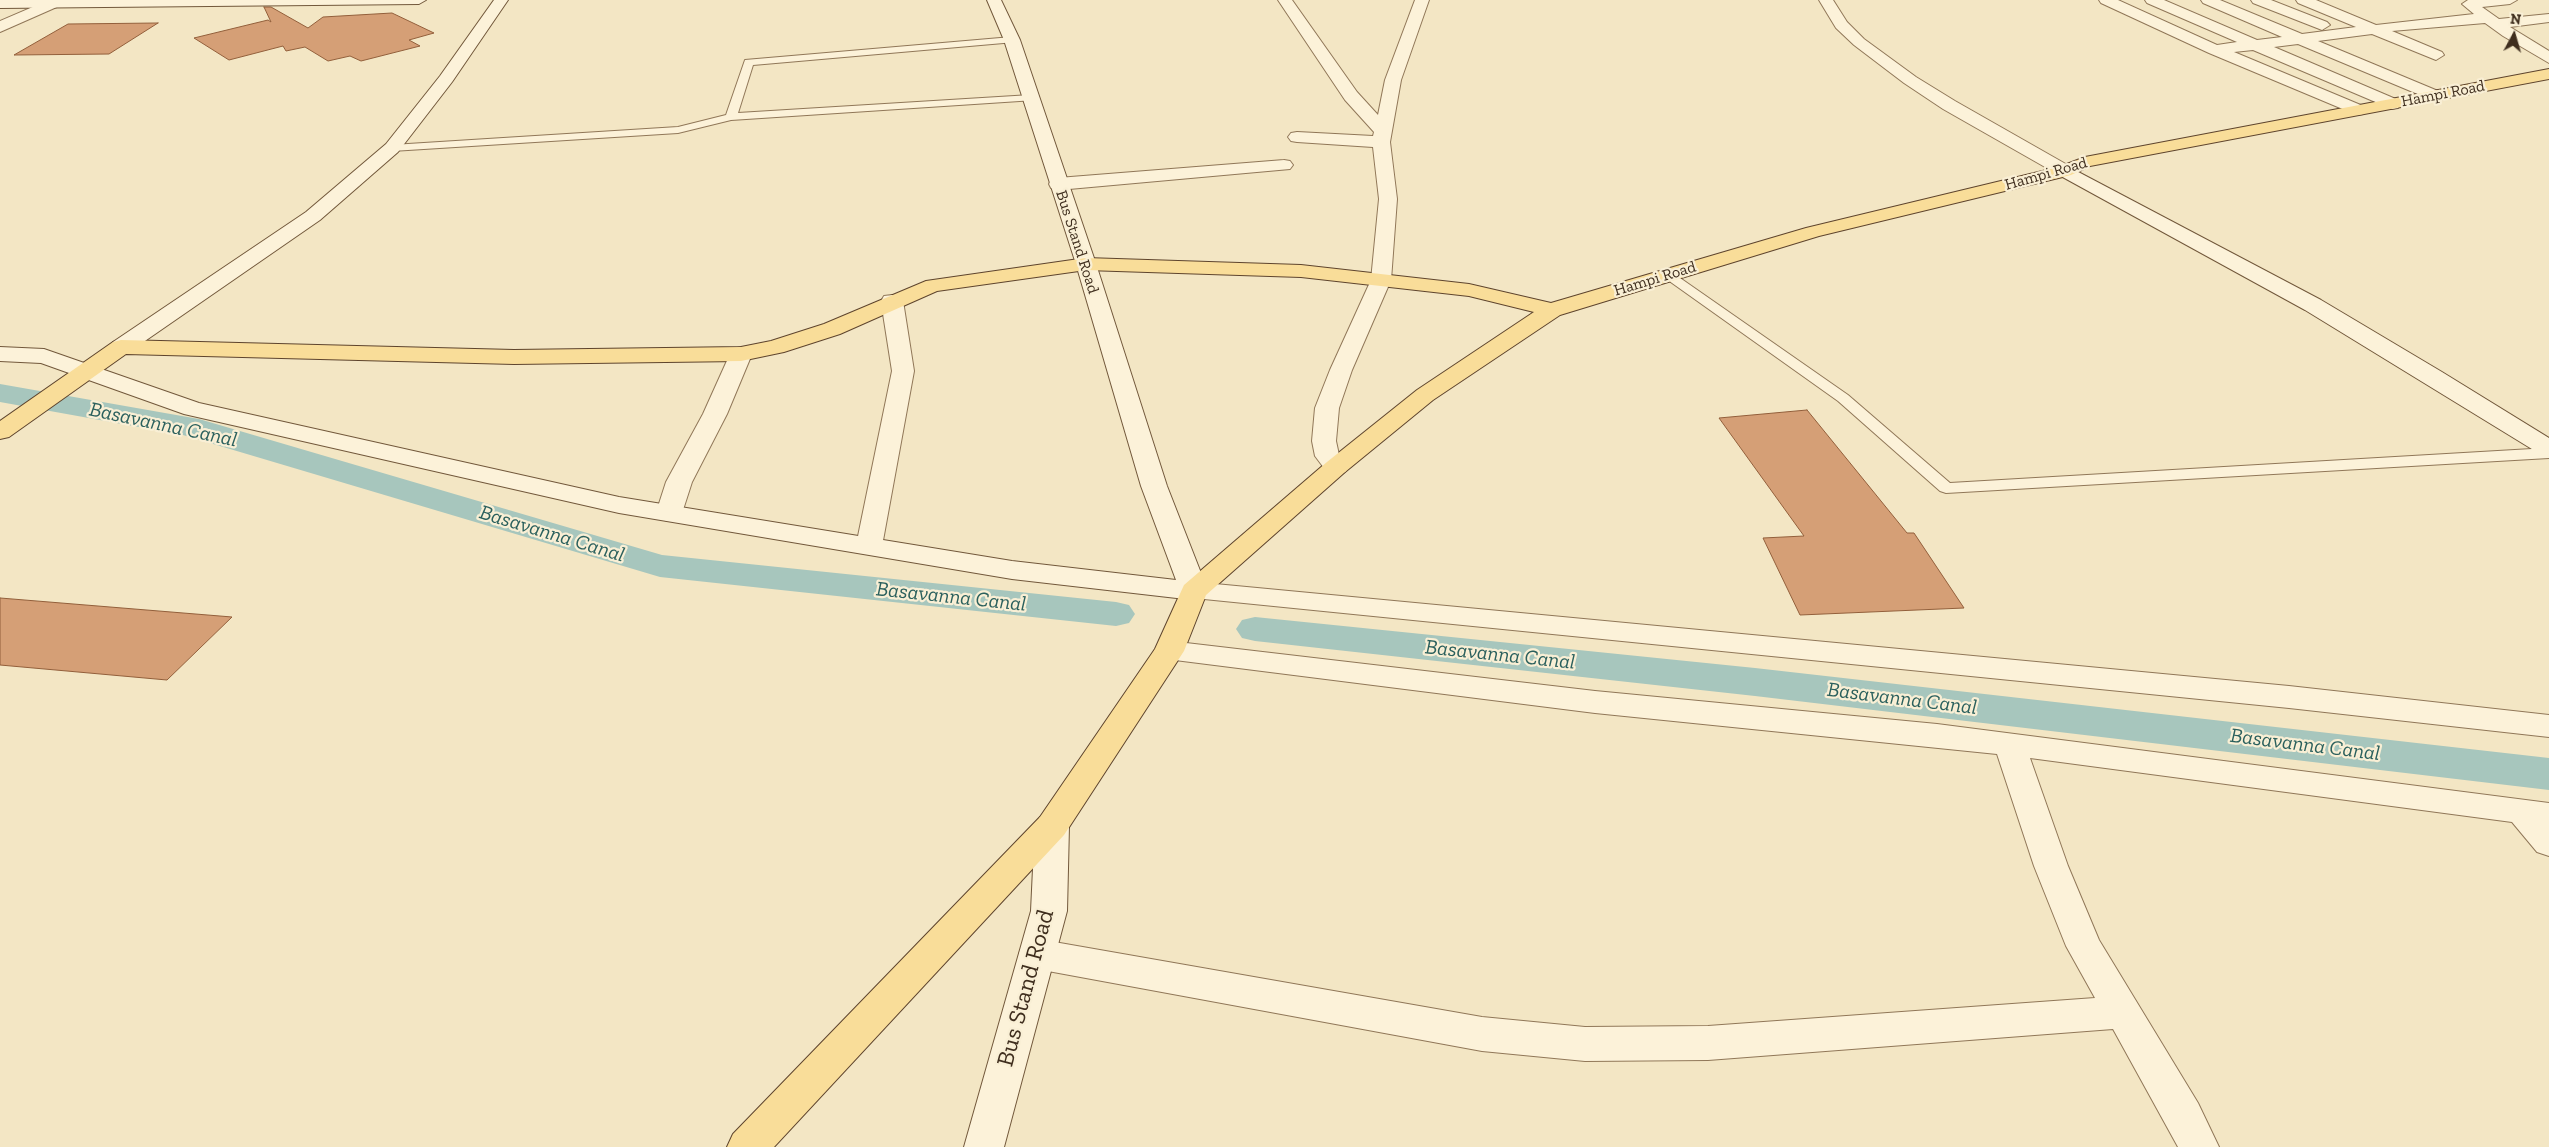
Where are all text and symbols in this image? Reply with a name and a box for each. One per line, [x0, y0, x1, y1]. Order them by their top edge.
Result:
north arrow [2489, 10, 2539, 60]
text: N [2509, 11, 2522, 29]
street label: Hampi Road [2400, 76, 2486, 112]
street label: Hampi Road [2003, 153, 2089, 195]
street label: Bus Stand Road [1051, 188, 1103, 296]
street label: Hampi Road [1612, 257, 1698, 301]
water label: Basavanna Canal [87, 397, 239, 453]
water label: Basavanna Canal [476, 500, 628, 568]
water label: Basavanna Canal [875, 577, 1027, 617]
water label: Basavanna Canal [1424, 635, 1576, 675]
water label: Basavanna Canal [1826, 677, 1978, 721]
water label: Basavanna Canal [2229, 723, 2381, 767]
street label: Bus Stand Road [991, 906, 1061, 1070]

